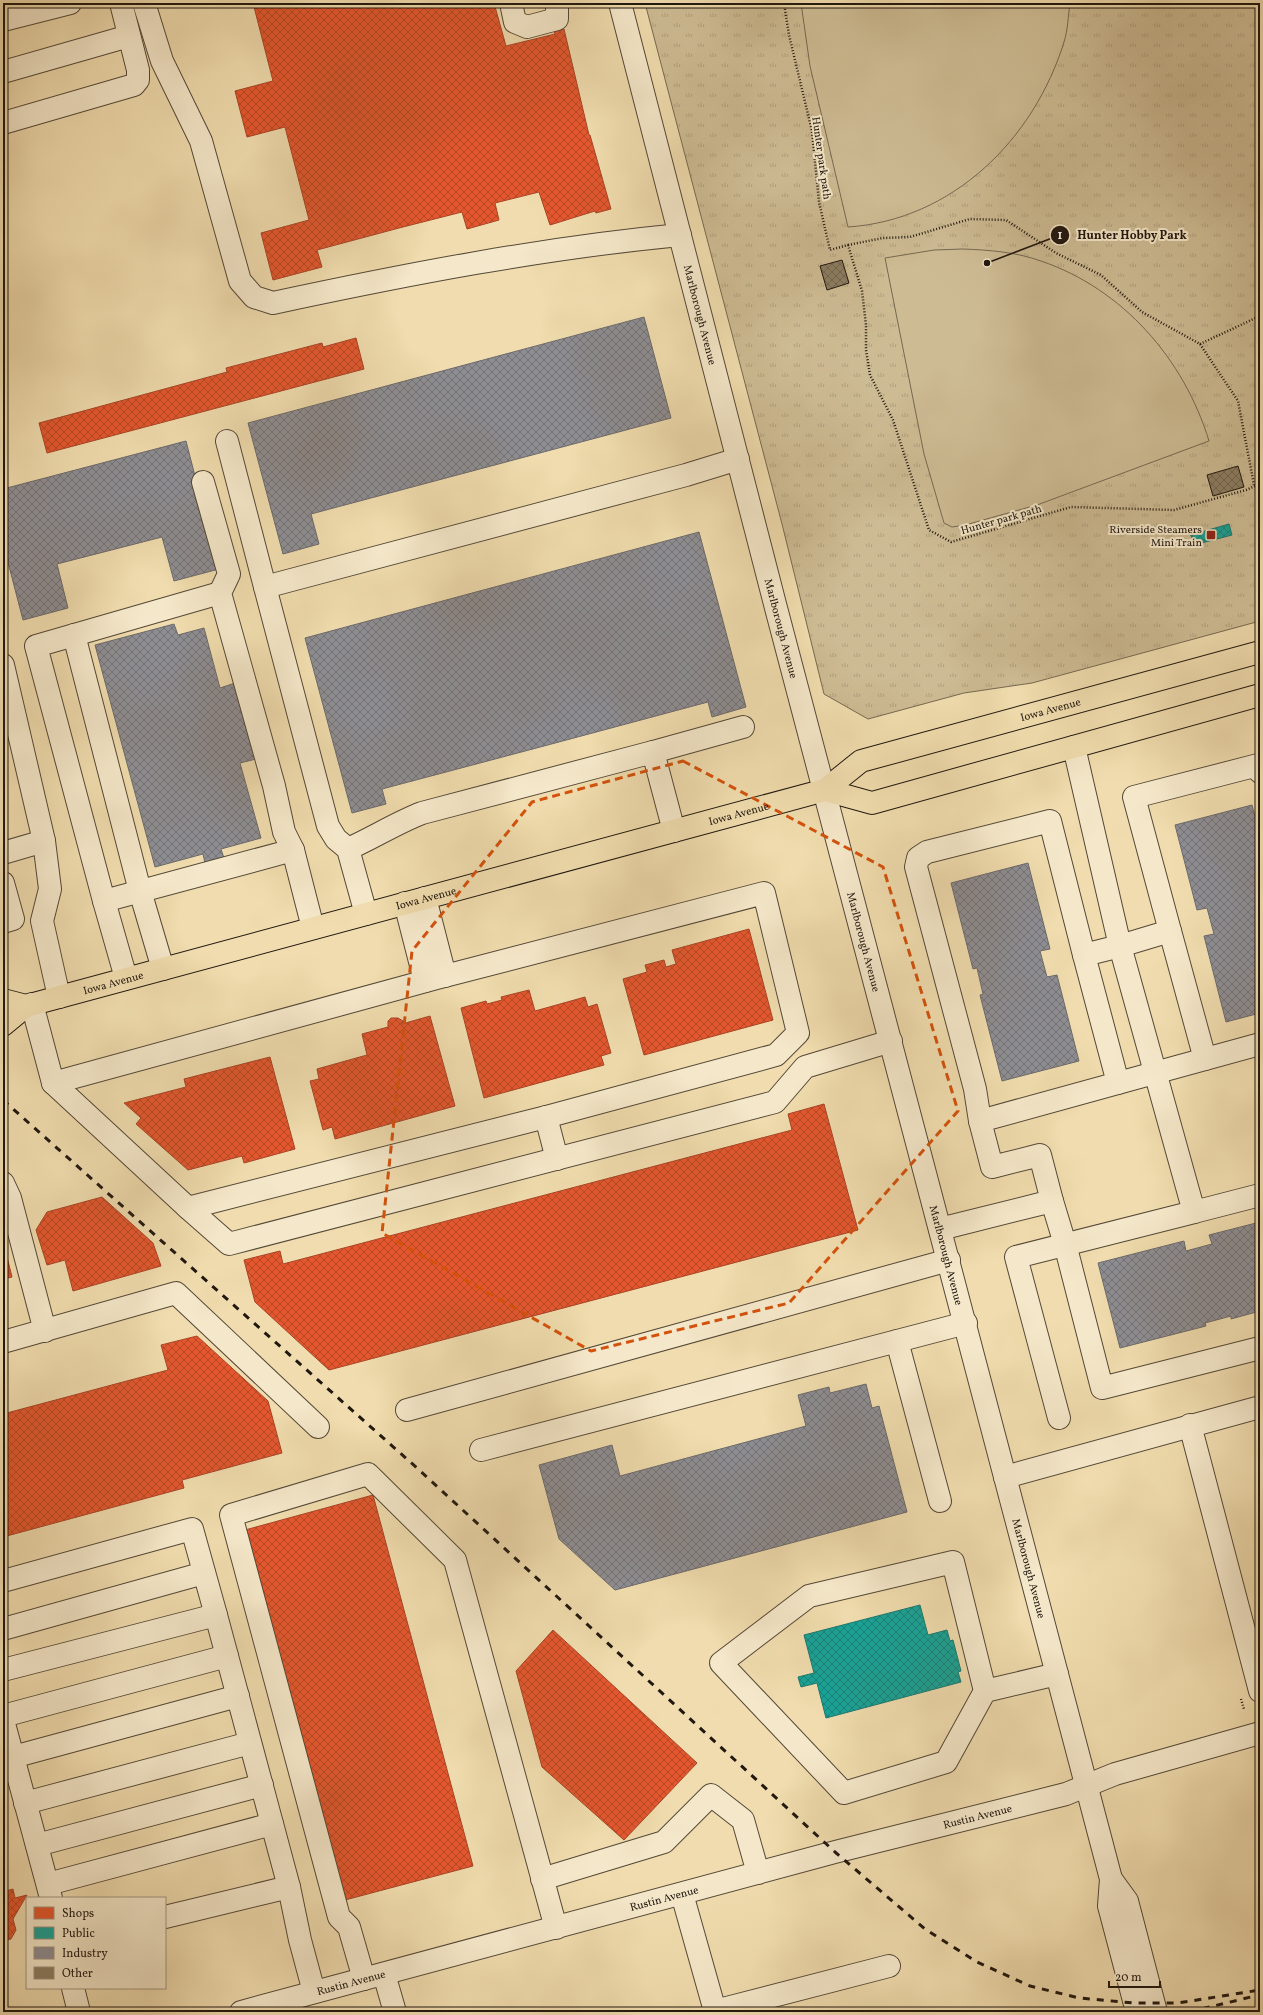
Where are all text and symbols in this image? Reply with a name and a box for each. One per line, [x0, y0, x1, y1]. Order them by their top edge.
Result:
street label: Hunter park path [807, 116, 834, 201]
callout: Hunter Hobby Park [1050, 223, 1195, 247]
text: 1 [1058, 228, 1063, 244]
text: Hunter Hobby Park [1077, 228, 1188, 244]
street label: Marlborough Avenue [679, 264, 719, 367]
street label: Hunter park path [959, 502, 1044, 539]
place label: Riverside Steamers Mini Train [1109, 523, 1202, 551]
marker: Riverside Steamers Mini Train [1205, 529, 1217, 541]
street label: Marlborough Avenue [760, 577, 800, 680]
street label: Iowa Avenue [1019, 695, 1083, 726]
street label: Iowa Avenue [707, 799, 771, 830]
street label: Iowa Avenue [394, 884, 458, 915]
street label: Marlborough Avenue [842, 891, 883, 994]
street label: Iowa Avenue [82, 969, 145, 999]
street label: Marlborough Avenue [925, 1204, 965, 1307]
street label: Marlborough Avenue [1007, 1517, 1048, 1620]
street label: Rustin Avenue [942, 1802, 1014, 1834]
street label: Rustin Avenue [628, 1883, 700, 1916]
legend [26, 1897, 166, 1989]
text: Shops [62, 1906, 94, 1922]
text: Public [62, 1926, 95, 1942]
text: Industry [62, 1946, 108, 1962]
scale bar [1109, 1963, 1160, 1989]
text: Other [62, 1966, 93, 1982]
street label: Rustin Avenue [315, 1967, 387, 2000]
text: 20 m [1115, 1970, 1142, 1986]

